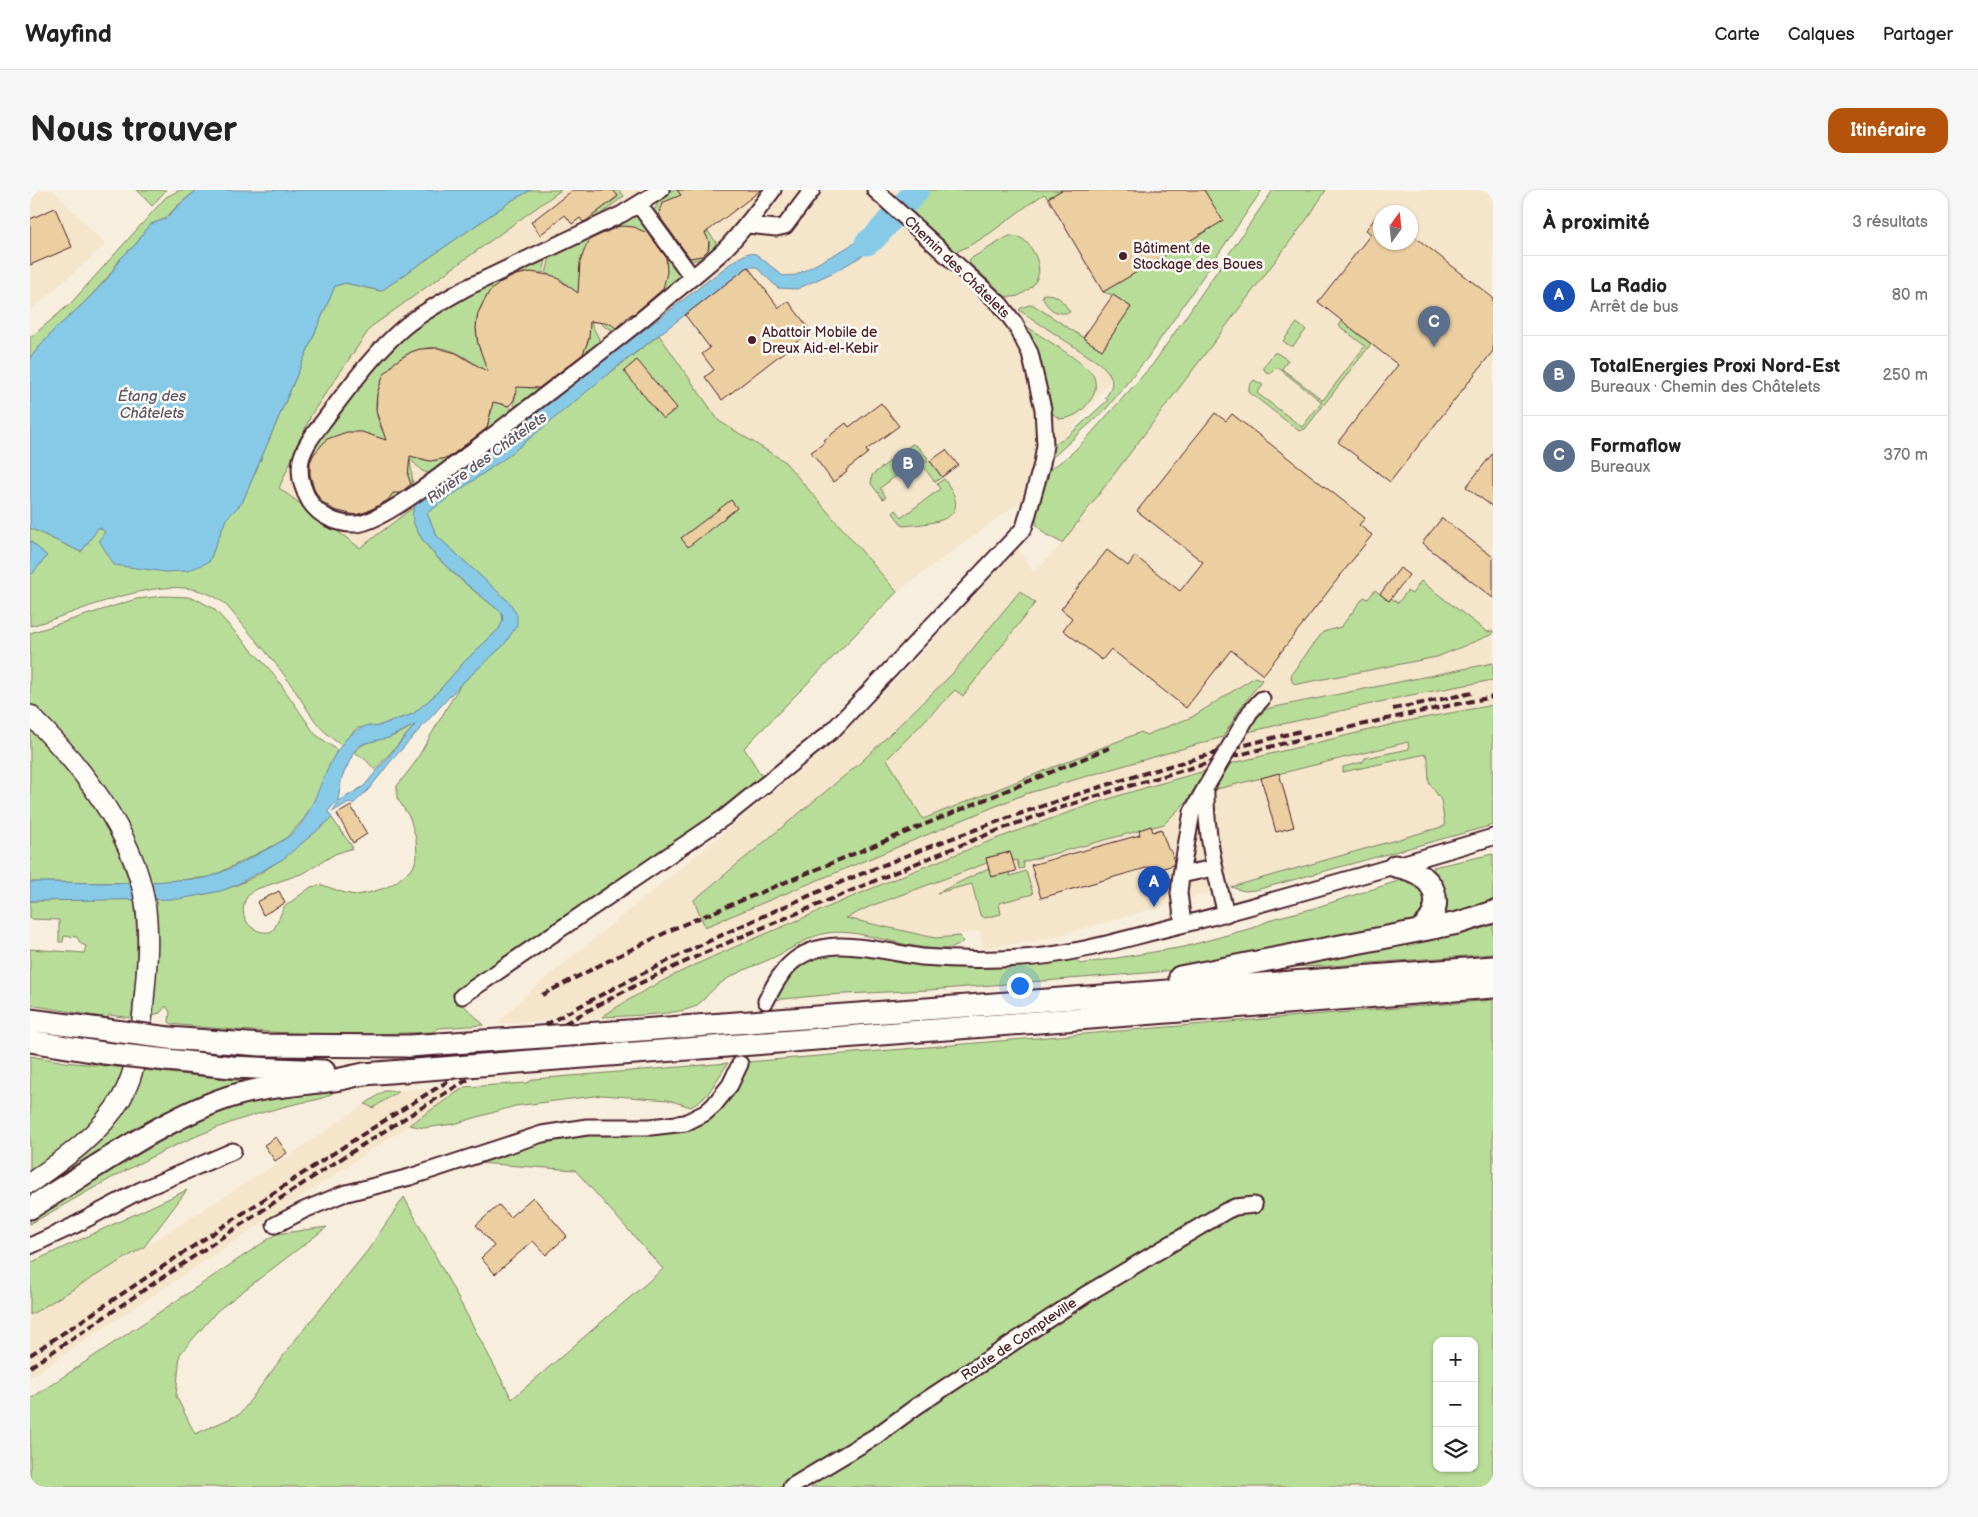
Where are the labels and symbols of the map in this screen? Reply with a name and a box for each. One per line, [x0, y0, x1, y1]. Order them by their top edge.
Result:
north arrow [1373, 205, 1418, 250]
street label: Chemin des Châtelets [901, 212, 1013, 322]
place label: Bâtiment de Stockage des Boues [1133, 240, 1263, 273]
marker: Bâtiment de Stockage des Boues [1117, 250, 1129, 262]
pin: C [1418, 306, 1450, 347]
place label: Abattoir Mobile de Dreux Aid-el-Kebir [762, 324, 879, 357]
marker: Abattoir Mobile de Dreux Aid-el-Kebir [746, 334, 758, 346]
water label: Étang des Châtelets [118, 387, 187, 423]
water label: Rivière des Châtelets [423, 408, 551, 508]
pin: B [892, 448, 924, 489]
pin: A [1138, 866, 1170, 907]
your location [1007, 973, 1033, 999]
street label: Route de Compteville [958, 1294, 1080, 1384]

